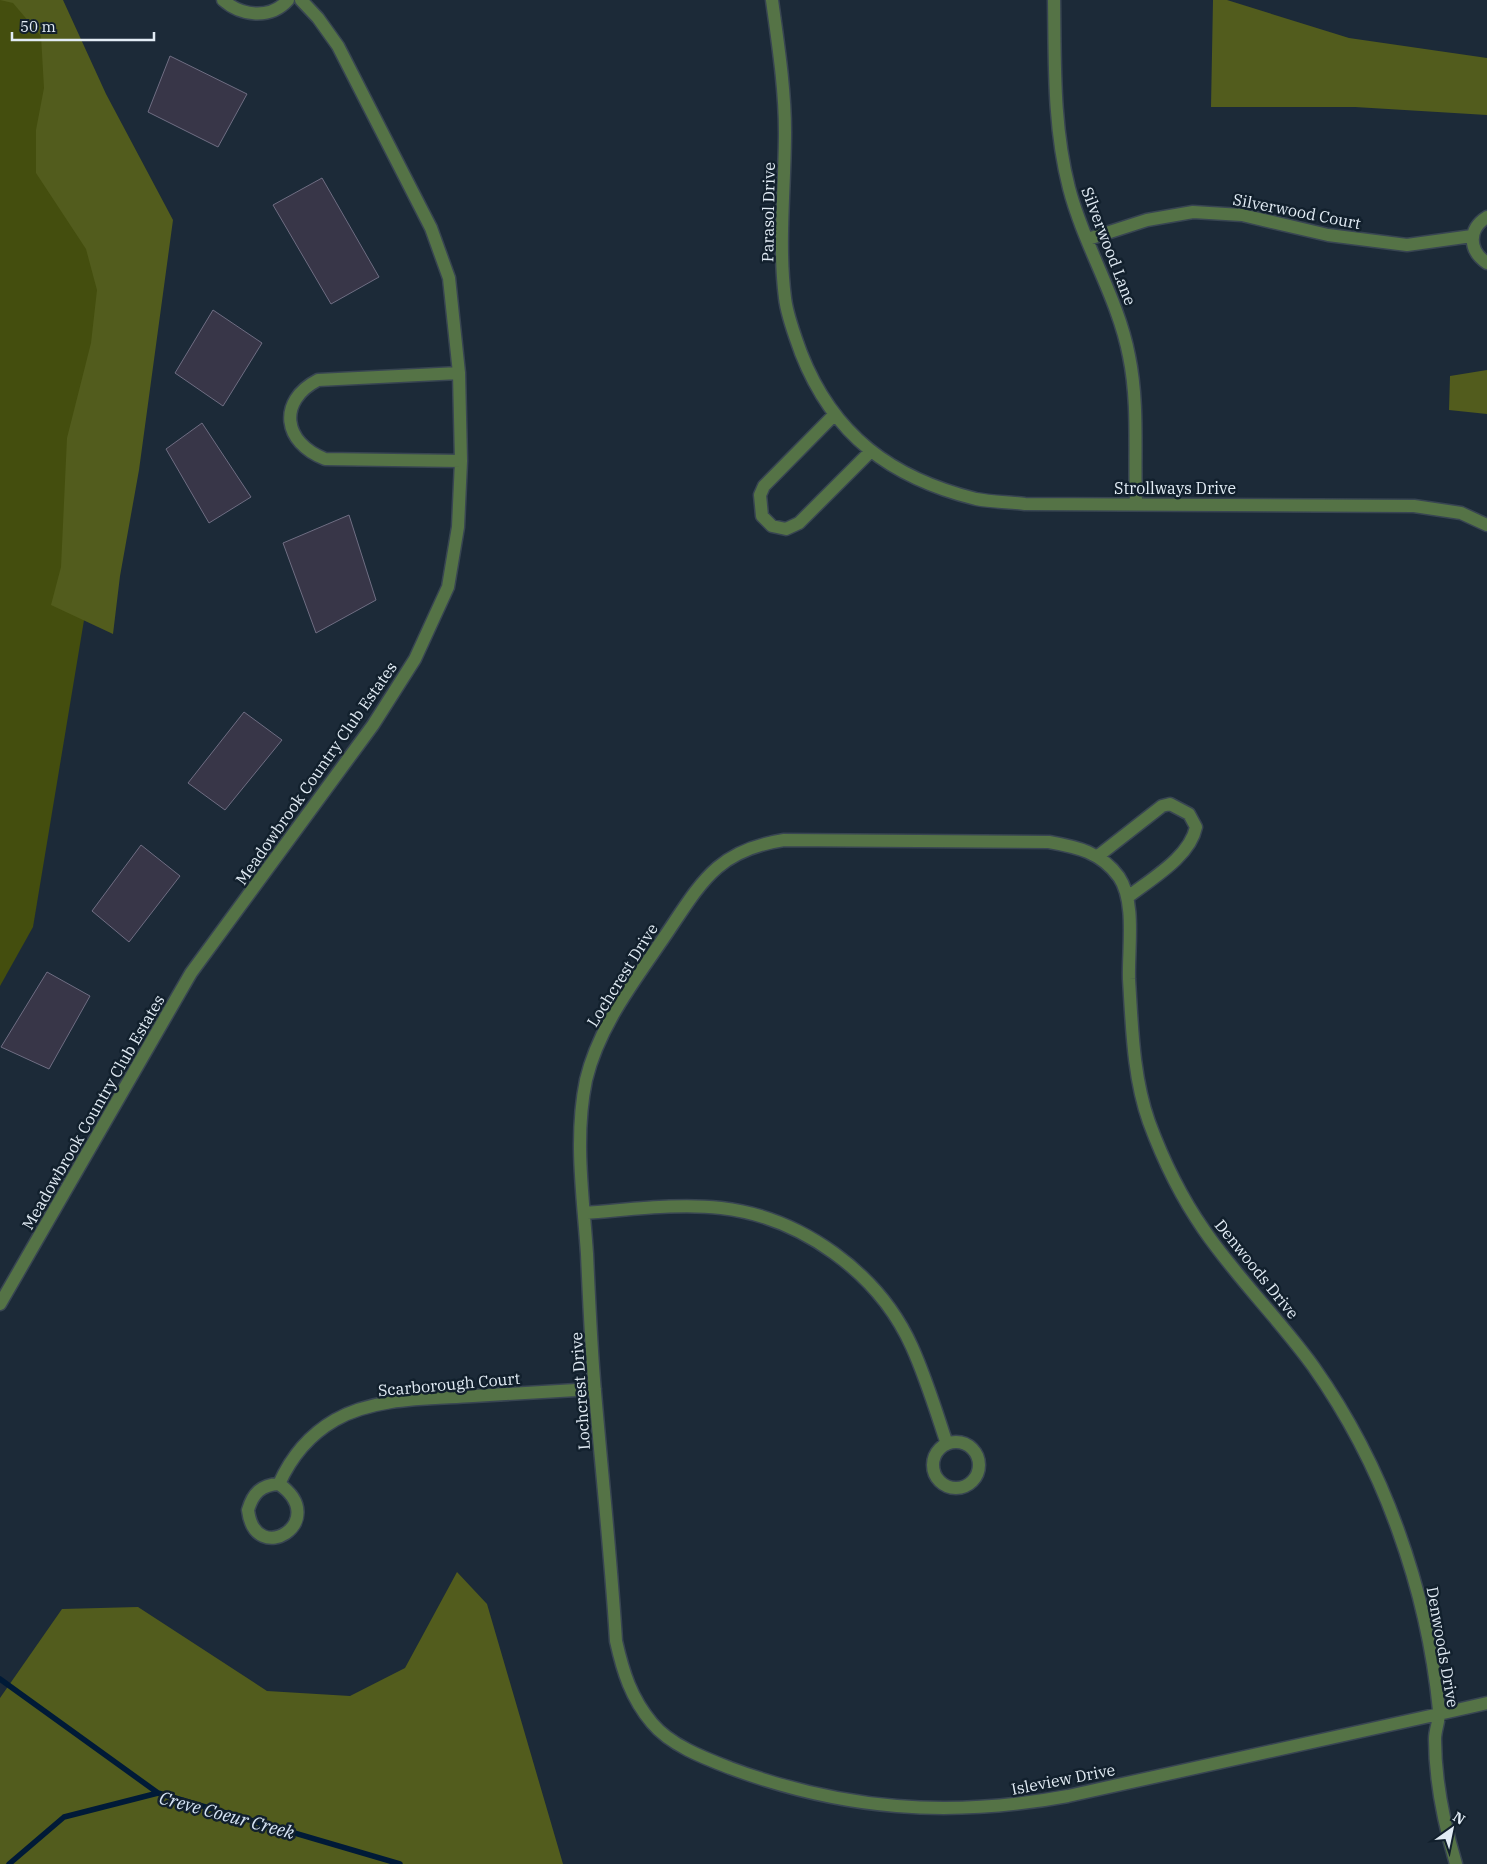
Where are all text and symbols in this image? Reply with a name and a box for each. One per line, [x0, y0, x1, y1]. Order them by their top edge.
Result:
scale bar [12, 10, 155, 42]
text: 50 m [20, 17, 56, 36]
street label: Parasol Drive [757, 162, 779, 262]
street label: Silverwood Lane [1077, 184, 1141, 308]
street label: Silverwood Court [1231, 189, 1363, 233]
street label: Strollways Drive [1114, 478, 1236, 498]
street label: Meadowbrook Country Club Estates [231, 658, 401, 888]
street label: Lochcrest Drive [582, 920, 662, 1030]
street label: Meadowbrook Country Club Estates [17, 991, 169, 1233]
street label: Denwoods Drive [1211, 1215, 1303, 1323]
street label: Lochcrest Drive [566, 1331, 594, 1451]
street label: Scarborough Court [377, 1368, 521, 1400]
street label: Denwoods Drive [1423, 1585, 1463, 1709]
street label: Isleview Drive [1009, 1759, 1117, 1799]
water label: Creve Coeur Creek [157, 1786, 298, 1844]
north arrow [1427, 1804, 1477, 1854]
text: N [1450, 1808, 1469, 1829]

